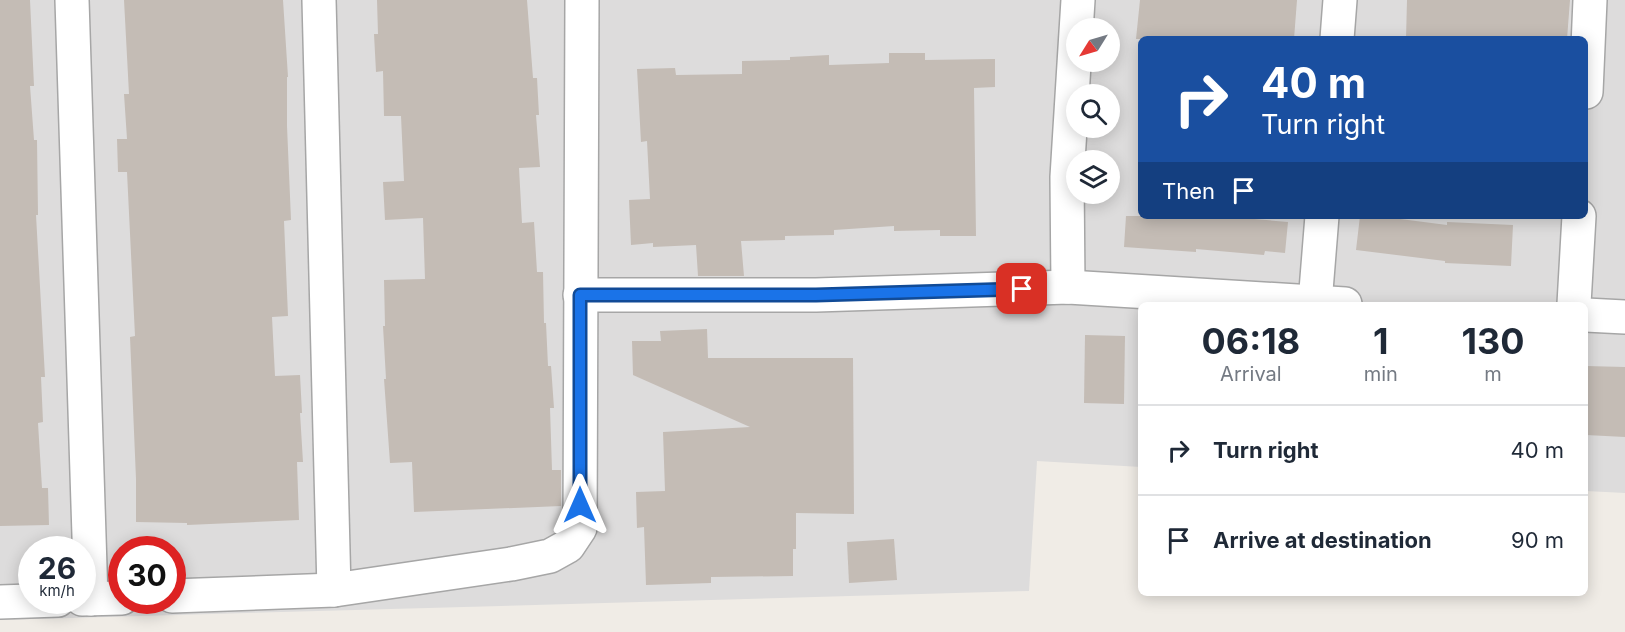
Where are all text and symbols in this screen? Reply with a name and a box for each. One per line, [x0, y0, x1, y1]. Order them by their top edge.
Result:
north arrow [1066, 18, 1120, 72]
map controls [1066, 18, 1120, 204]
text: 40 m [1261, 57, 1366, 108]
icon: right [1162, 60, 1240, 138]
button: search [1066, 84, 1120, 138]
text: Turn right [1261, 108, 1385, 141]
button: layers [1066, 150, 1120, 204]
icon: arrive [1227, 174, 1260, 207]
text: Then [1162, 178, 1215, 204]
pin [996, 263, 1047, 314]
icon: arrive [1005, 272, 1038, 305]
text: 06:18 [1202, 319, 1300, 363]
text: 1 [1373, 319, 1389, 363]
text: 130 [1461, 319, 1524, 363]
text: Arrival [1220, 362, 1282, 386]
text: min [1364, 362, 1398, 386]
text: m [1484, 362, 1502, 386]
icon: right [1162, 434, 1195, 467]
text: Turn right [1213, 437, 1319, 463]
text: 40 m [1510, 437, 1564, 463]
position arrow [548, 473, 612, 537]
icon: arrive [1162, 524, 1195, 557]
text: Arrive at destination [1213, 527, 1432, 553]
text: 90 m [1511, 527, 1564, 553]
speed limit sign: 30 [108, 536, 186, 614]
text: 26 [38, 550, 76, 586]
text: km/h [39, 581, 75, 600]

